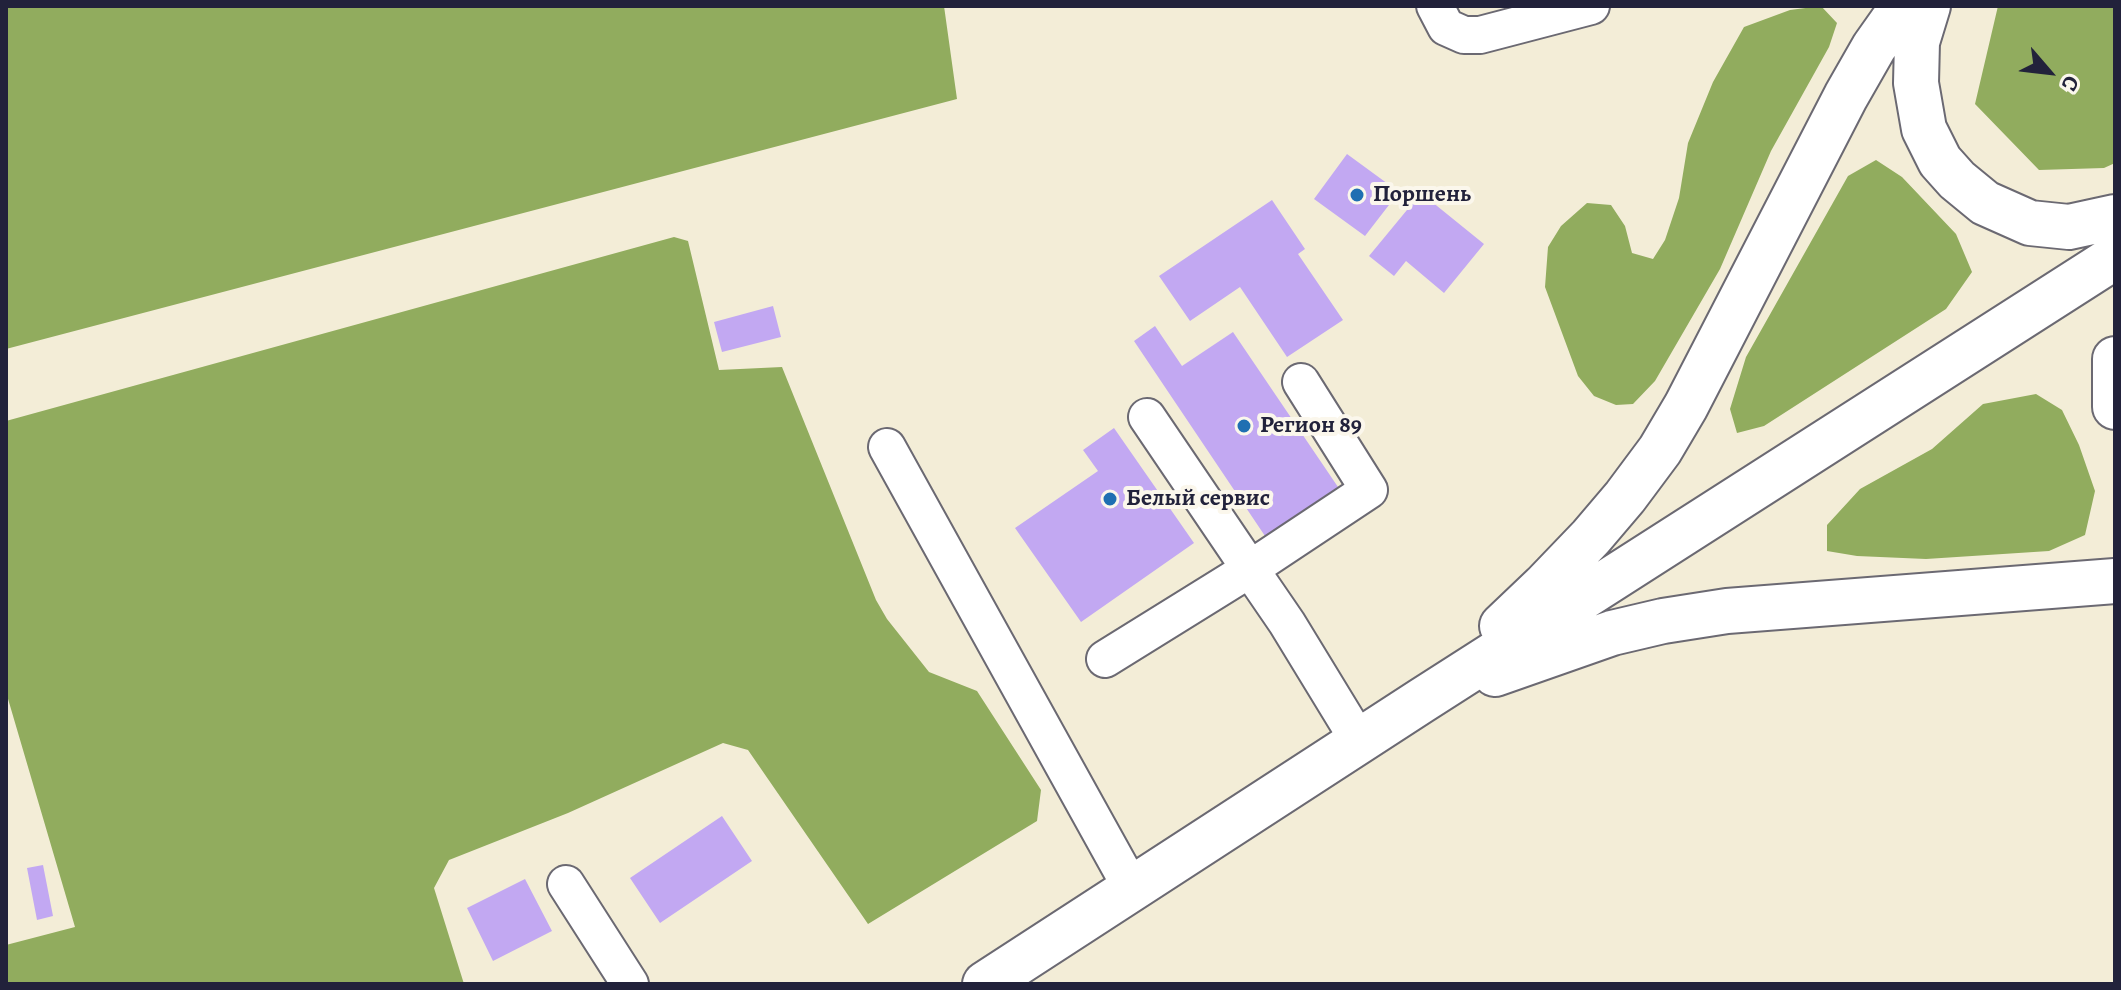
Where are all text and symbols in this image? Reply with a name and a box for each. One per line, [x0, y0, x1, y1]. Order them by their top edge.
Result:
north arrow [2009, 32, 2089, 112]
text: С [2054, 70, 2087, 96]
place label: Поршень [1373, 181, 1471, 209]
marker: Поршень [1348, 186, 1366, 204]
place label: Регион 89 [1260, 412, 1362, 440]
marker: Регион 89 [1235, 417, 1253, 435]
place label: Белый сервис [1126, 485, 1270, 513]
marker: Белый сервис [1101, 490, 1119, 508]

